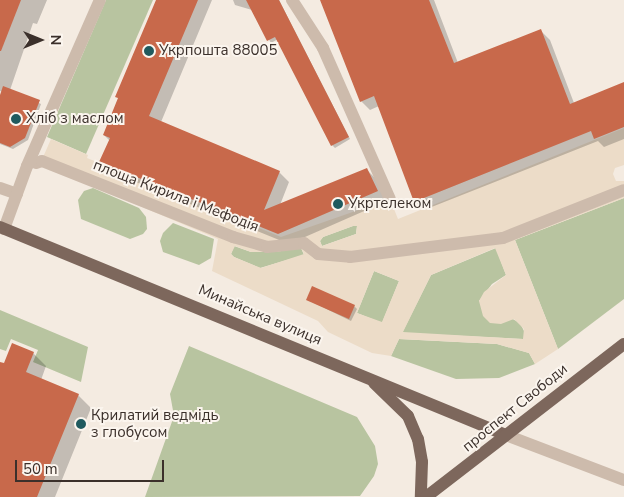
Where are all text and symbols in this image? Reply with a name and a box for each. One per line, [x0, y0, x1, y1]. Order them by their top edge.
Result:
north arrow [15, 15, 65, 65]
text: N [46, 35, 65, 45]
place label: Укрпошта 88005 [159, 42, 278, 60]
marker: Укрпошта 88005 [143, 45, 155, 57]
place label: Хліб з маслом [26, 110, 124, 128]
marker: Хліб з маслом [10, 113, 22, 125]
street label: площа Кирила і Мефодія [91, 156, 261, 236]
place label: Укртелеком [348, 195, 431, 213]
marker: Укртелеком [332, 198, 344, 210]
street label: Минайська вулиця [196, 281, 324, 349]
street label: проспект Свободи [459, 360, 571, 456]
place label: Крилатий ведмідь з глобусом [91, 406, 219, 441]
marker: Крилатий ведмідь з глобусом [75, 418, 87, 430]
scale bar [18, 450, 166, 482]
text: 50 m [23, 459, 58, 479]

